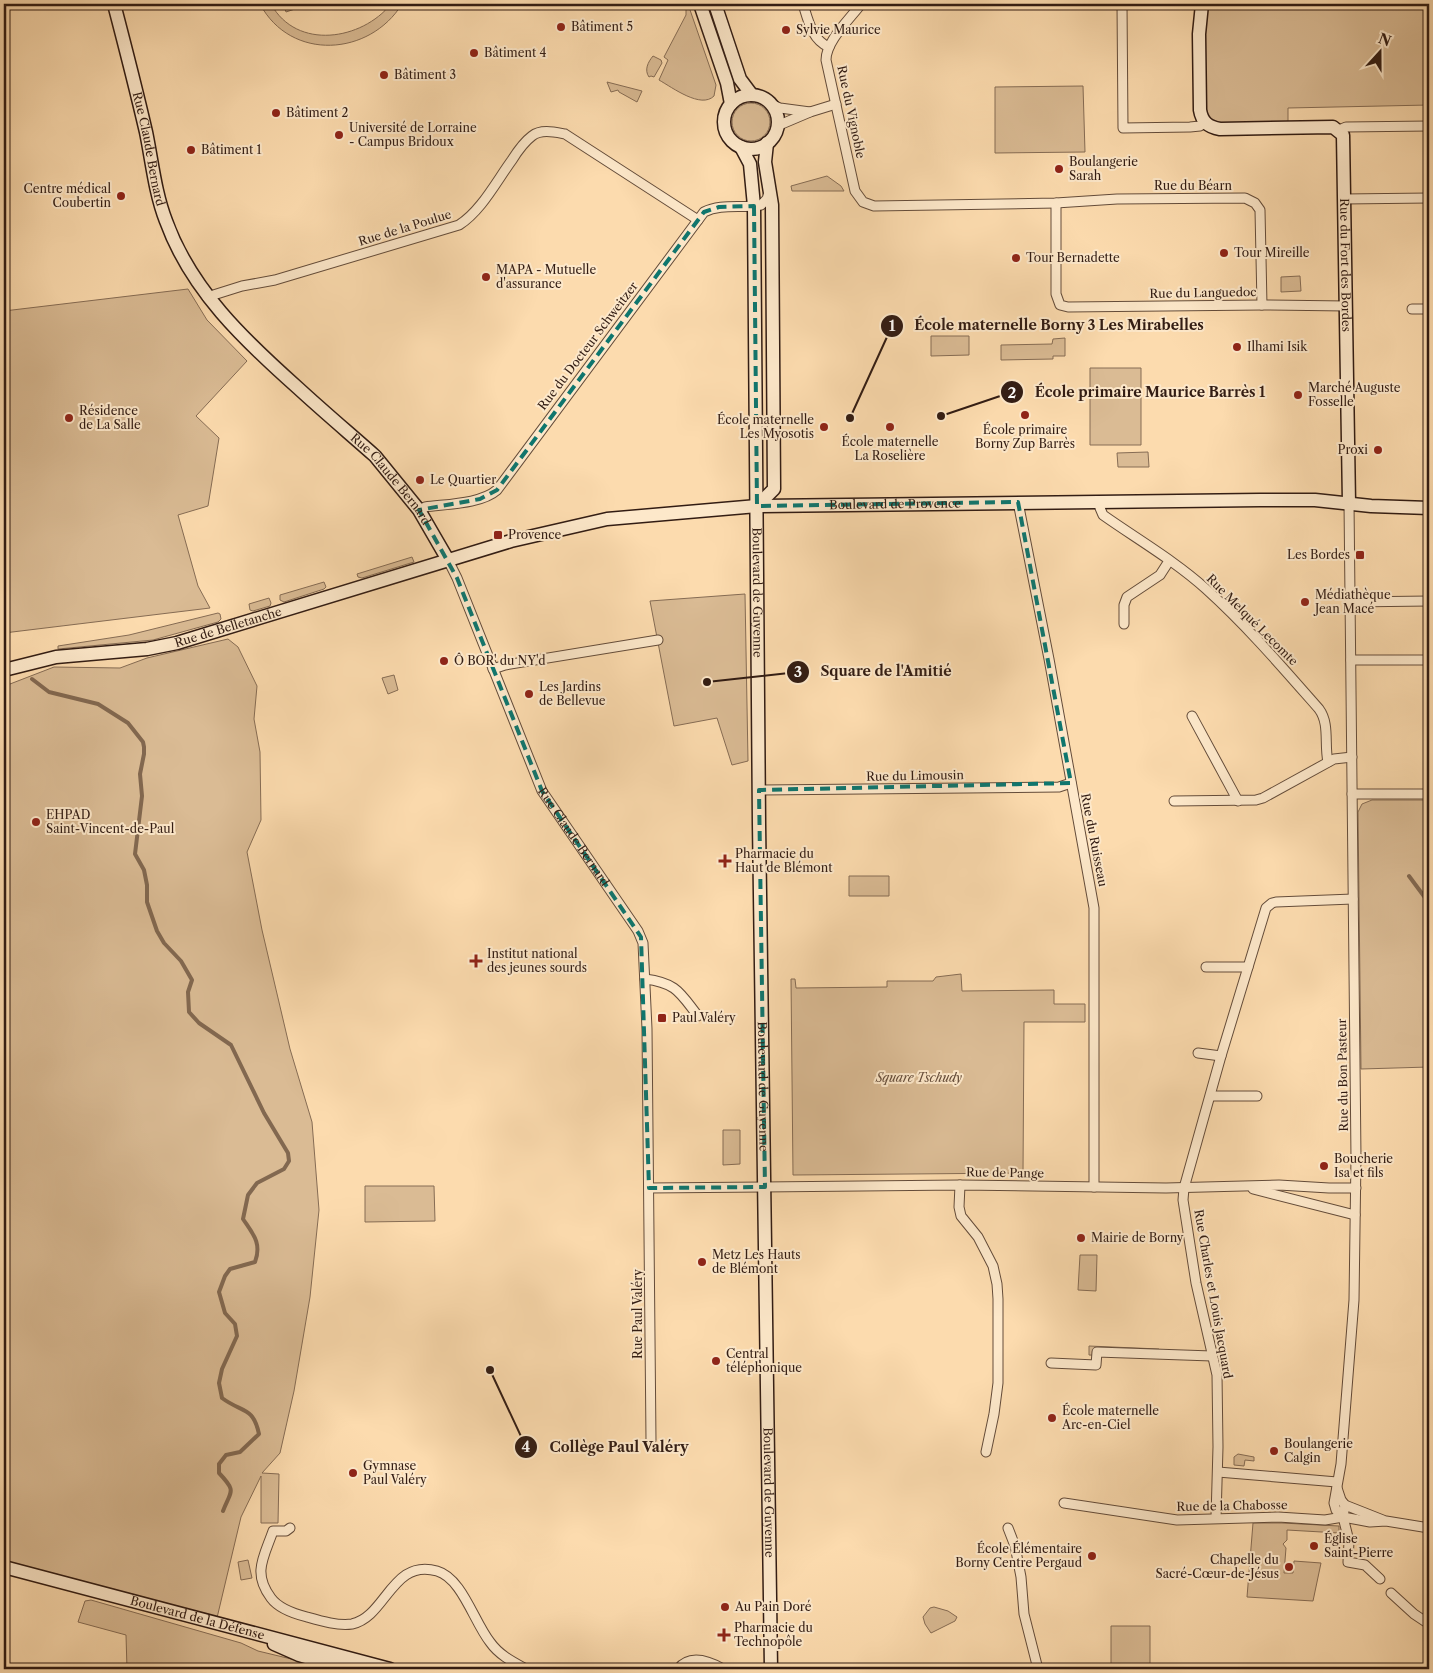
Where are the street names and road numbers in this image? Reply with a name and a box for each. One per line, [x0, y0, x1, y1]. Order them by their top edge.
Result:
street label: Rue du Vignoble [834, 64, 869, 160]
street label: Rue Claude Bernard [130, 90, 169, 208]
street label: Rue du Béarn [1154, 178, 1232, 193]
street label: Rue du Fort des Bordes [1337, 198, 1354, 332]
street label: Rue de la Poulue [357, 206, 453, 249]
street label: Rue du Docteur Schweitzer [534, 279, 641, 413]
street label: Rue du Languedoc [1149, 284, 1257, 301]
street label: Rue Claude Bernard [348, 430, 434, 528]
street label: Boulevard de Provence [829, 496, 961, 512]
street label: Boulevard de Guyenne [750, 527, 766, 658]
street label: Rue Melqué Lecomte [1204, 571, 1301, 669]
street label: Rue de Belletanche [173, 603, 284, 650]
street label: Rue du Limousin [866, 767, 965, 784]
street label: Rue Claude Bernard [535, 784, 613, 889]
street label: Rue du Ruisseau [1078, 792, 1111, 888]
street label: Rue du Bon Pasteur [1334, 1018, 1351, 1132]
street label: Boulevard de Guyenne [755, 1021, 772, 1152]
street label: Rue de Pange [966, 1164, 1044, 1181]
street label: Rue Charles et Louis Jacquard [1191, 1208, 1236, 1380]
street label: Rue Paul Valéry [630, 1269, 645, 1359]
street label: Boulevard de Guyenne [761, 1427, 777, 1558]
street label: Rue de la Chabosse [1176, 1497, 1288, 1514]
street label: Boulevard de la Défense [129, 1593, 266, 1643]

